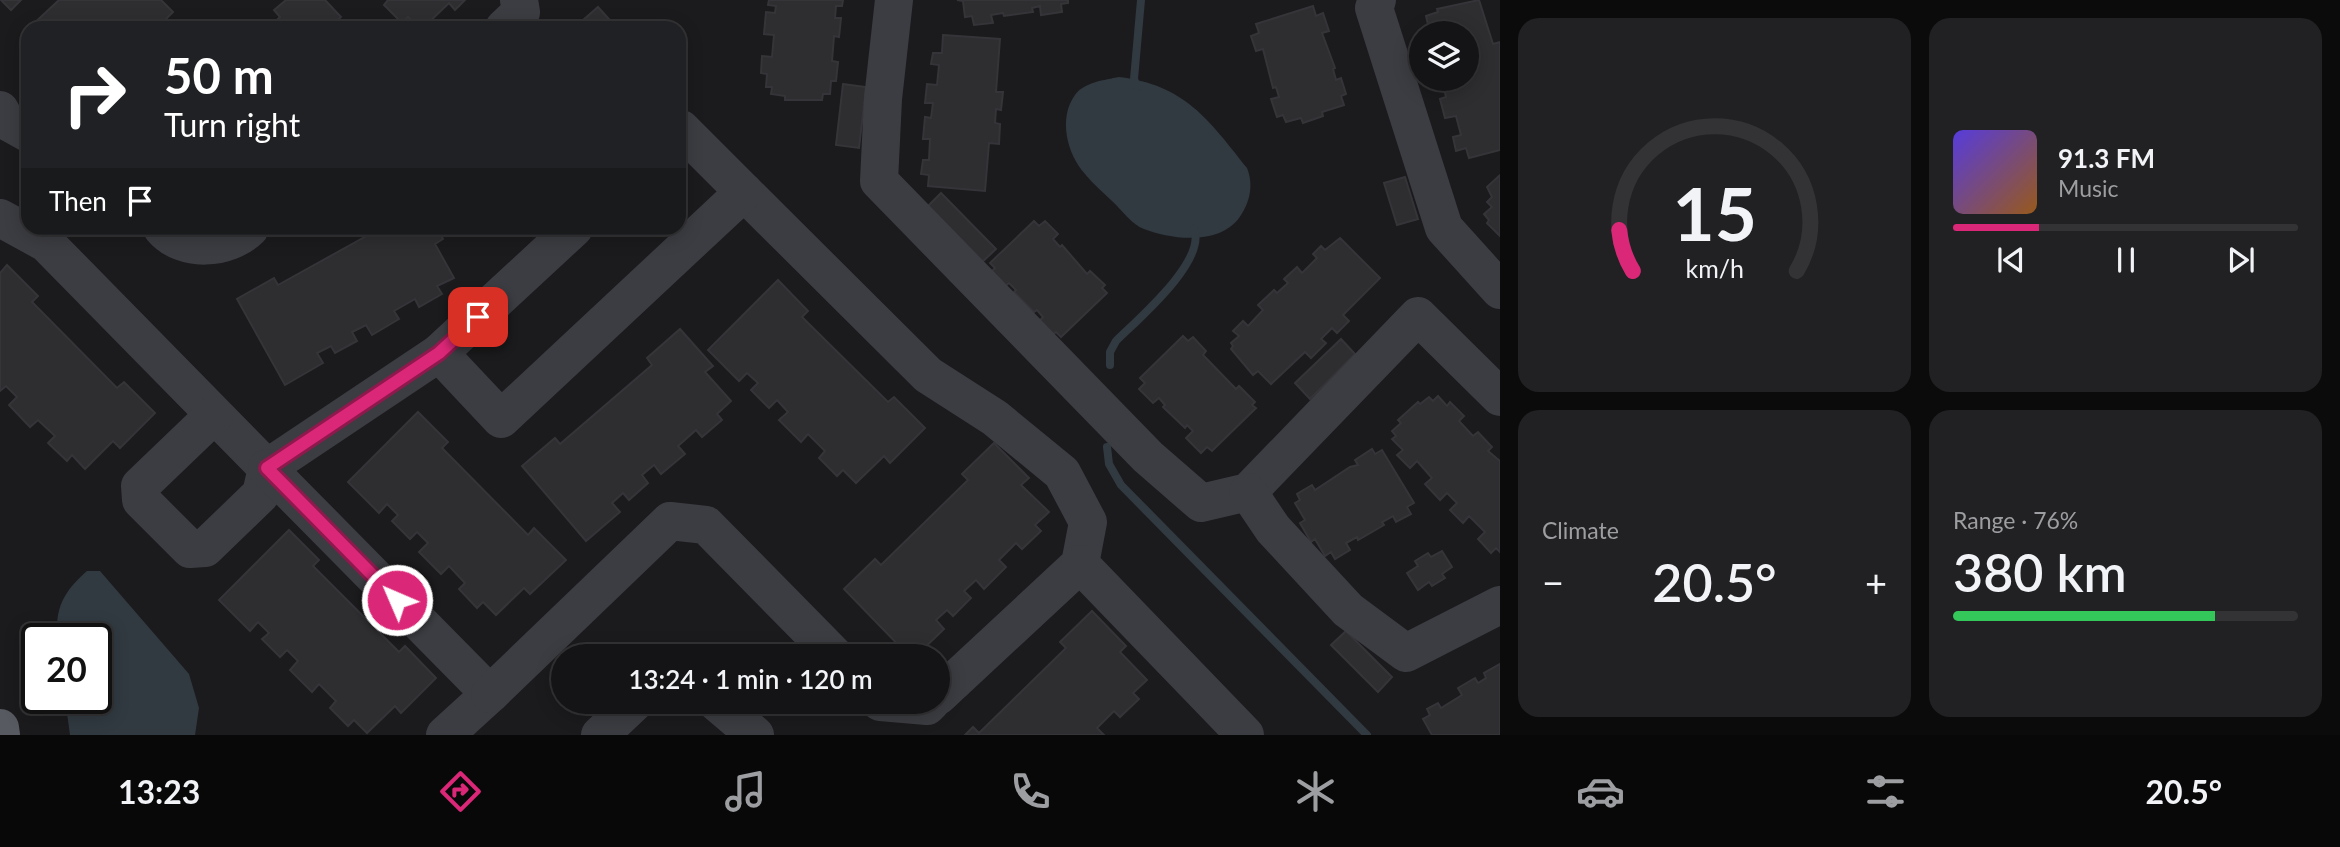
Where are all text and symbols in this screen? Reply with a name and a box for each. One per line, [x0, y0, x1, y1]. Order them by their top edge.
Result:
map controls [1409, 21, 1479, 91]
button: layers [1409, 21, 1479, 91]
text: 50 m [164, 46, 274, 104]
icon: right [49, 49, 140, 140]
text: Turn right [164, 105, 300, 144]
text: 91.3 FM [2058, 142, 2155, 174]
text: 15 [1672, 169, 1757, 257]
text: Music [2058, 174, 2118, 202]
icon: arrive [121, 182, 159, 220]
text: Then [49, 185, 107, 217]
icon: previous [1992, 241, 2030, 279]
icon: pause [2107, 241, 2145, 279]
icon: next [2222, 241, 2260, 279]
text: km/h [1685, 253, 1744, 283]
pin [448, 287, 508, 347]
icon: arrive [459, 298, 497, 336]
text: Range · 76% [1953, 506, 2078, 534]
text: Climate [1542, 516, 1619, 544]
text: 380 km [1953, 541, 2127, 603]
text: 20.5° [1652, 551, 1777, 613]
text: − [1542, 559, 1564, 605]
text: + [1865, 559, 1887, 605]
position arrow [360, 563, 434, 637]
speed limit sign: 20 [21, 623, 112, 714]
text: 13:24 · 1 min · 120 m [628, 663, 873, 695]
icon: directions [436, 767, 485, 816]
icon: music [721, 767, 770, 816]
icon: phone [1006, 767, 1055, 816]
icon: climate [1291, 767, 1340, 816]
icon: car [1576, 767, 1625, 816]
icon: filters [1861, 767, 1910, 816]
text: 13:23 [118, 772, 200, 811]
text: 20.5° [2145, 772, 2222, 811]

